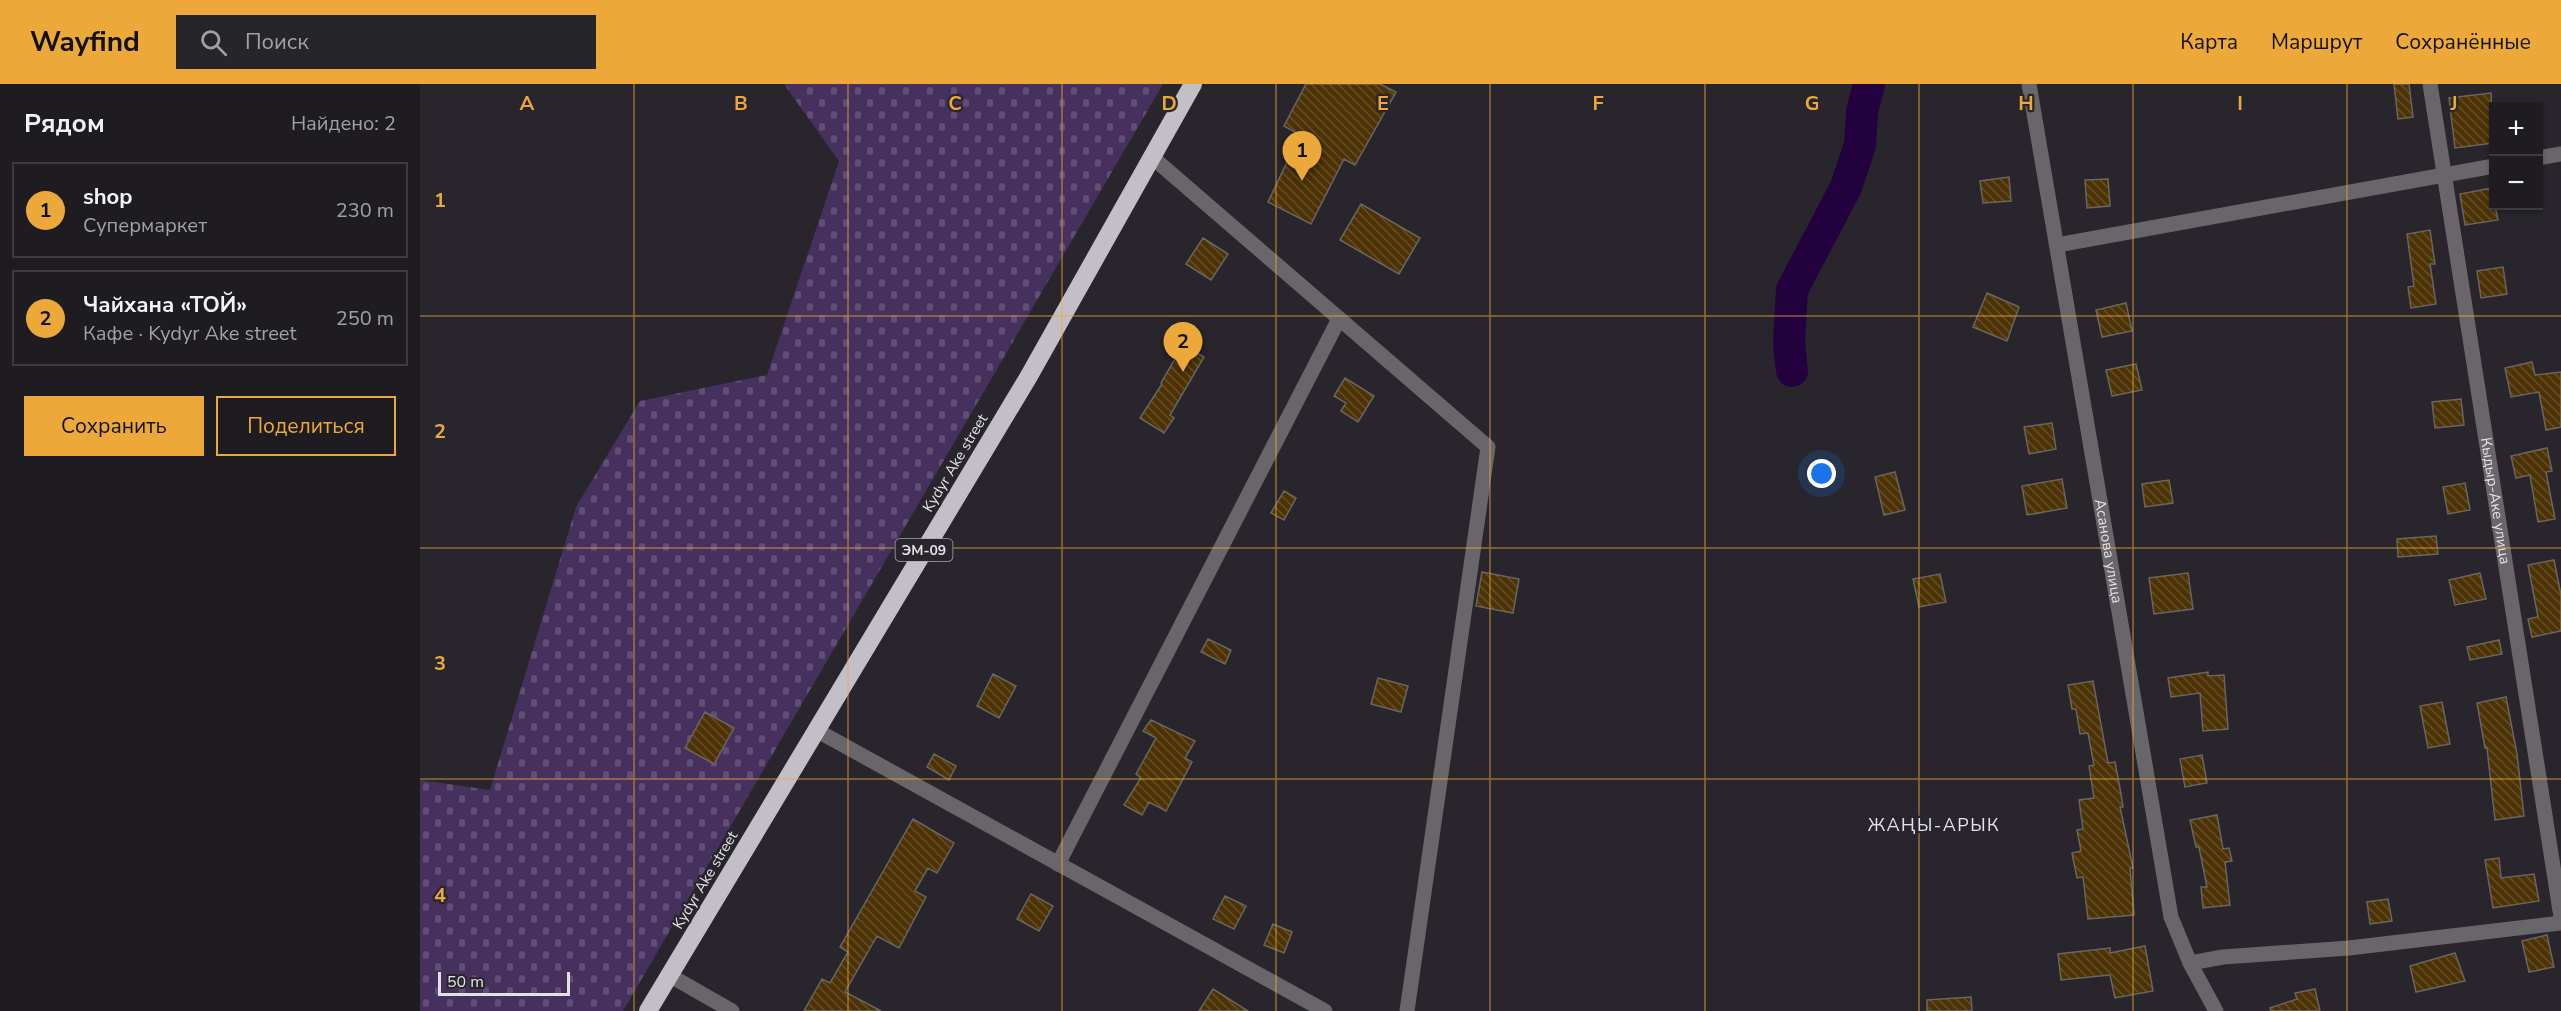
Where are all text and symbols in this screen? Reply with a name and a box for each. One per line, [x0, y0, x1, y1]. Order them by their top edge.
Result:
search box [176, 15, 596, 69]
text: Wayfind [30, 23, 140, 61]
icon: search [197, 26, 230, 59]
text: Поиск [245, 27, 309, 57]
text: Карта [2180, 28, 2238, 56]
text: Маршрут [2271, 28, 2362, 56]
text: Сохранённые [2395, 28, 2531, 56]
text: A [520, 90, 535, 117]
text: B [734, 90, 748, 117]
text: C [948, 90, 962, 117]
text: D [1161, 90, 1177, 117]
text: E [1377, 90, 1389, 117]
text: F [1592, 90, 1604, 117]
text: G [1805, 90, 1819, 117]
text: H [2018, 90, 2034, 117]
text: I [2237, 90, 2243, 117]
text: J [2449, 90, 2458, 117]
map controls [2489, 102, 2543, 210]
button: + [2489, 102, 2543, 156]
text: Рядом [24, 106, 105, 141]
text: Найдено: 2 [291, 110, 396, 137]
pin: 1 [1282, 132, 1322, 181]
button: − [2489, 156, 2543, 210]
text: shop [83, 182, 132, 212]
text: 1 [434, 187, 446, 214]
text: 1 [40, 197, 52, 224]
text: 230 m [336, 197, 394, 224]
text: Супермаркет [83, 212, 207, 239]
text: Чайхана «ТОЙ» [83, 290, 247, 320]
text: 2 [40, 305, 52, 332]
text: 250 m [336, 305, 394, 332]
text: Кафе · Kydyr Ake street [83, 320, 296, 347]
pin: 2 [1164, 322, 1203, 372]
button: Сохранить [24, 396, 204, 456]
button: Поделиться [216, 396, 396, 456]
street label: Kydyr Ake street [918, 410, 993, 516]
text: 2 [434, 418, 446, 445]
street label: Кыдыр-Аке улица [2476, 436, 2515, 566]
your location [1807, 459, 1836, 488]
street label: Асанова улица [2090, 498, 2127, 605]
road number: ЭМ-09 [896, 539, 952, 561]
text: 3 [434, 650, 446, 677]
district label: ЖАҢЫ-АРЫК [1868, 813, 2000, 837]
street label: Kydyr Ake street [668, 827, 743, 933]
text: 4 [434, 882, 446, 909]
scale bar [438, 969, 570, 996]
text: 50 m [447, 971, 484, 993]

